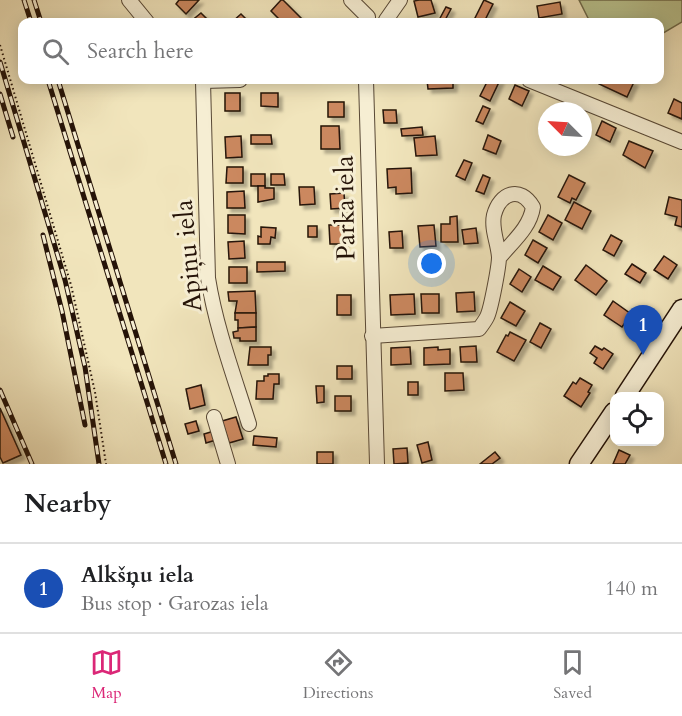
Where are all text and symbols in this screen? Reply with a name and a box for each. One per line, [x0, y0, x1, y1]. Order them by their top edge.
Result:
search box [18, 18, 664, 84]
icon: search [39, 35, 72, 68]
text: Search here [87, 36, 194, 66]
north arrow [538, 102, 592, 156]
street label: Parka iela [327, 155, 363, 261]
street label: Apiņu iela [166, 198, 210, 314]
your location [417, 249, 446, 278]
pin: 1 [624, 306, 662, 355]
map controls [610, 392, 664, 446]
button: locate [610, 392, 664, 446]
text: Nearby [24, 486, 112, 521]
text: Alkšņu iela [81, 560, 194, 590]
text: 1 [38, 575, 49, 602]
text: 140 m [605, 575, 658, 602]
text: Bus stop · Garozas iela [81, 590, 269, 617]
tab: Map [90, 646, 123, 704]
tab: Directions [303, 646, 373, 704]
tab: Saved [553, 646, 592, 704]

